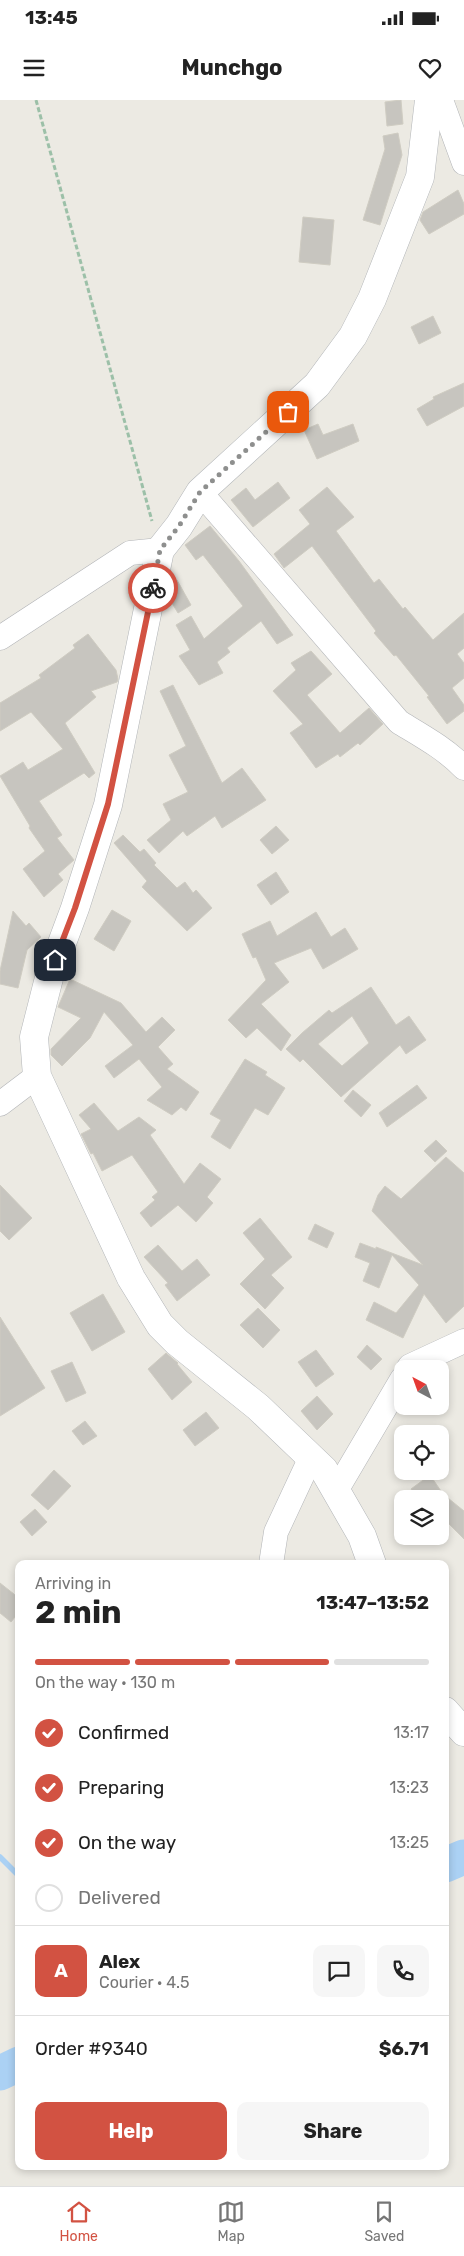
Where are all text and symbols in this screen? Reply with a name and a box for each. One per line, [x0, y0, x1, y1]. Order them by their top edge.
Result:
text: 13:45 [25, 6, 78, 29]
icon: menu [20, 54, 48, 82]
text: Munchgo [181, 54, 283, 81]
icon: heart [416, 54, 444, 82]
pin [267, 391, 309, 433]
icon: bag [274, 398, 302, 426]
courier [128, 563, 178, 613]
icon: bike [139, 574, 167, 602]
pin [34, 939, 76, 981]
icon: home [41, 946, 69, 974]
north arrow [394, 1360, 449, 1415]
map controls [394, 1360, 449, 1545]
button: locate [394, 1425, 449, 1480]
button: layers [394, 1490, 449, 1545]
text: Arriving in [35, 1574, 111, 1593]
text: 13:47–13:52 [316, 1591, 429, 1614]
text: 2 min [35, 1593, 122, 1631]
text: On the way · 130 m [35, 1673, 175, 1692]
icon: check [35, 1719, 63, 1747]
text: Confirmed [78, 1721, 169, 1744]
text: 13:17 [393, 1723, 429, 1742]
icon: check [35, 1774, 63, 1802]
text: Preparing [78, 1776, 164, 1799]
text: 13:23 [389, 1778, 429, 1797]
icon: check [35, 1829, 63, 1857]
text: On the way [78, 1831, 176, 1854]
text: 13:25 [390, 1833, 429, 1852]
text: Delivered [78, 1886, 161, 1909]
button: chat [313, 1945, 365, 1997]
button: phone [377, 1945, 429, 1997]
text: Alex [99, 1950, 140, 1973]
text: A [54, 1959, 68, 1982]
text: Courier · 4.5 [99, 1973, 189, 1992]
text: Order #9340 [35, 2037, 148, 2060]
text: $6.71 [379, 2037, 429, 2060]
button: Help [35, 2102, 227, 2160]
button: Share [237, 2102, 429, 2160]
tab: Home [60, 2198, 98, 2245]
tab: Map [217, 2198, 245, 2245]
tab: Saved [364, 2198, 404, 2245]

